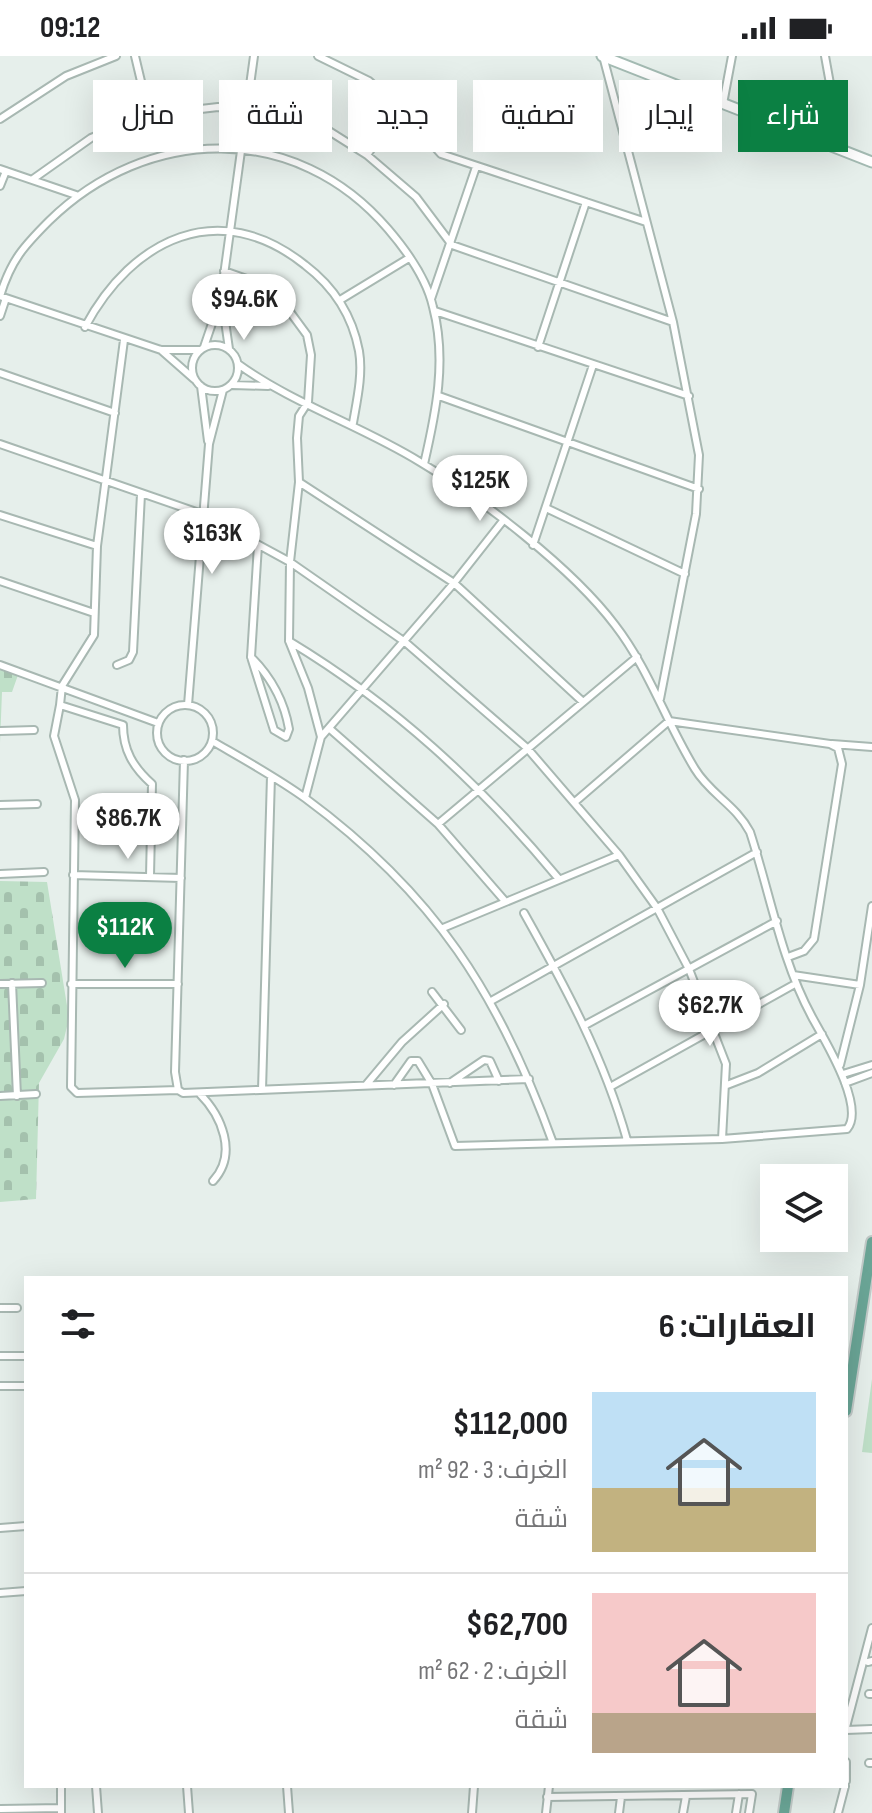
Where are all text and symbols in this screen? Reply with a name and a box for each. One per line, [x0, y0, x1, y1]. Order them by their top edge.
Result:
text: 09:12 [40, 10, 100, 46]
chip: منزل [93, 80, 203, 152]
chip: شقة [219, 80, 332, 152]
chip: جديد [348, 80, 457, 152]
chip: تصفية [473, 80, 603, 152]
chip: إيجار [619, 80, 722, 152]
chip: شراء [738, 80, 848, 152]
pin: $94.6K [179, 274, 309, 342]
text: $94.6K [210, 284, 278, 315]
pin: $125K [424, 455, 536, 523]
text: $125K [450, 465, 510, 496]
pin: $163K [156, 508, 268, 576]
text: $163K [182, 518, 242, 549]
pin: $86.7K [63, 793, 193, 861]
text: $86.7K [95, 803, 161, 834]
pin: $112K [69, 902, 181, 970]
text: $112K [96, 912, 154, 943]
pin: $62.7K [645, 980, 775, 1048]
text: $62.7K [677, 990, 743, 1021]
map controls [760, 1164, 848, 1252]
button: layers [760, 1164, 848, 1252]
icon: filters [56, 1302, 100, 1346]
text: العقارات: 6 [659, 1306, 816, 1347]
text: $112,000 [453, 1403, 568, 1444]
icon: home [656, 1424, 752, 1520]
text: الغرف: 3 · 92 m² [418, 1455, 568, 1486]
text: شقة [515, 1504, 568, 1535]
text: $62,700 [466, 1604, 568, 1645]
icon: home [656, 1625, 752, 1721]
text: الغرف: 2 · 62 m² [418, 1656, 568, 1687]
text: شقة [515, 1705, 568, 1736]

